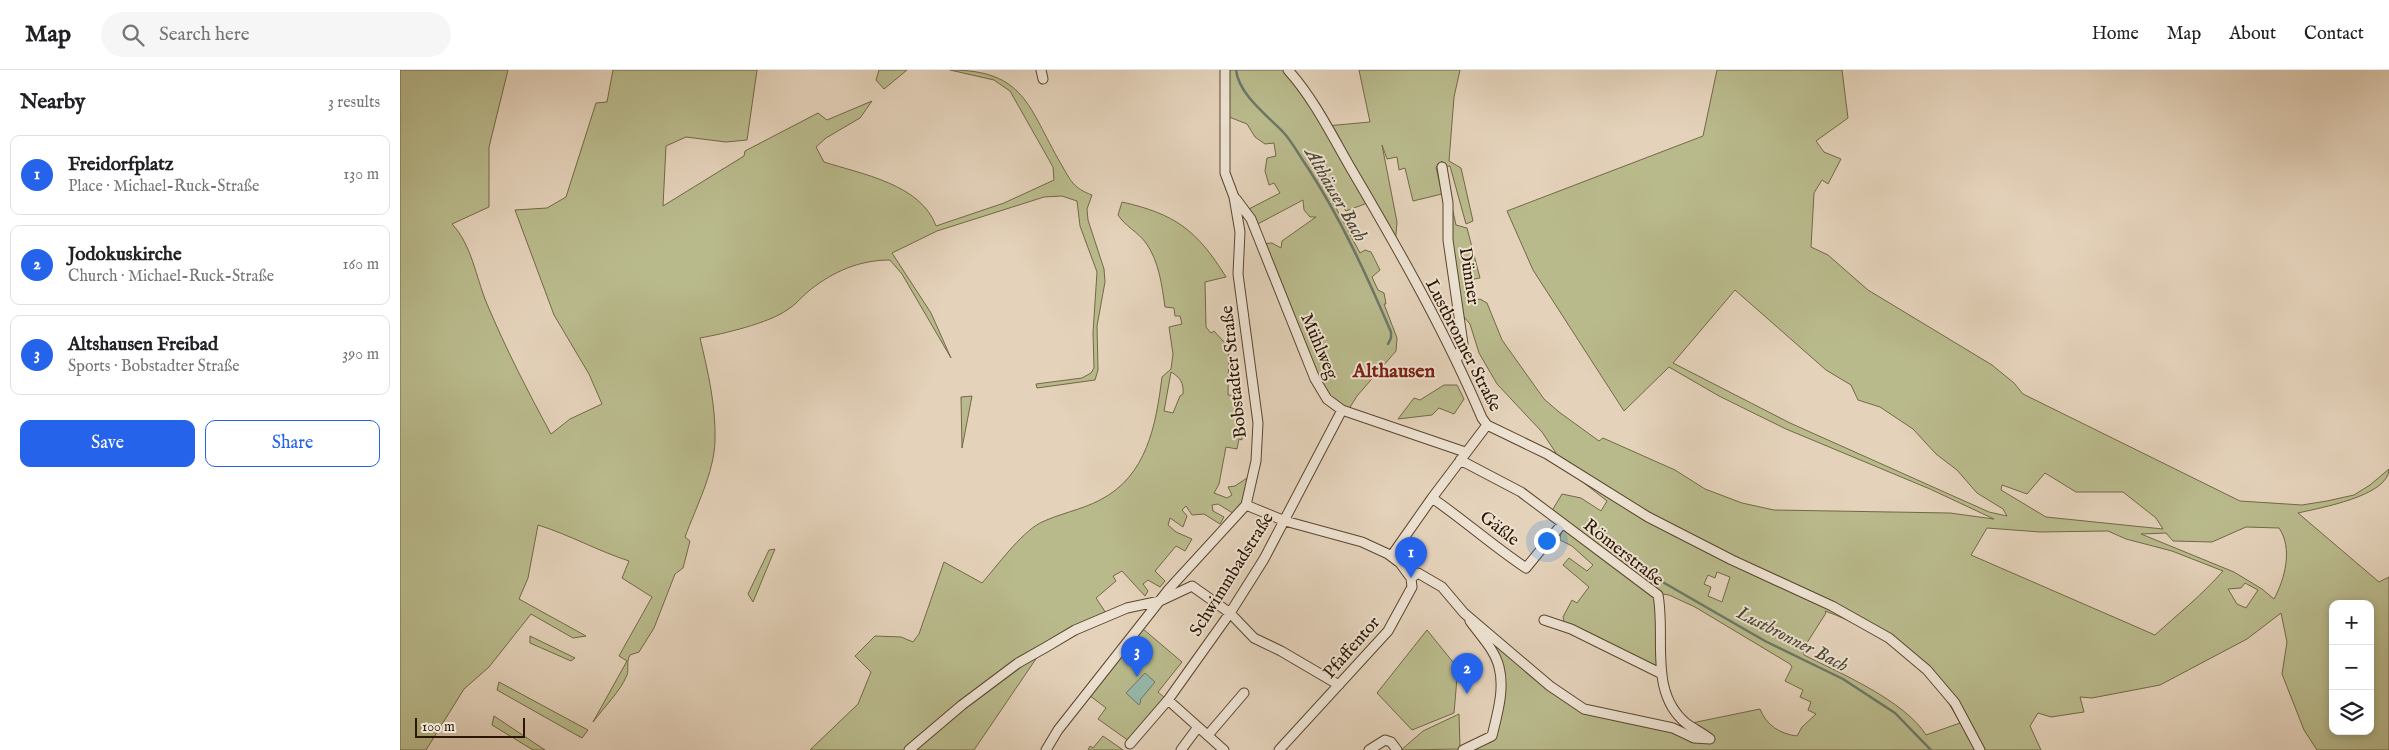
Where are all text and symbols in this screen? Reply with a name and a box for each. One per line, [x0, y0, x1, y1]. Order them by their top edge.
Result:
search box [101, 12, 451, 57]
text: Map [25, 19, 71, 50]
icon: search [119, 21, 147, 49]
text: Search here [159, 23, 250, 47]
text: Home [2092, 23, 2139, 46]
text: Map [2167, 23, 2201, 46]
text: About [2229, 23, 2276, 46]
text: Contact [2304, 23, 2364, 46]
text: Nearby [20, 89, 85, 116]
text: 3 results [328, 93, 380, 113]
water label: Althäuser Bach [1298, 142, 1372, 247]
text: Freidorfplatz [68, 153, 174, 177]
text: 1 [34, 165, 40, 185]
text: 130 m [343, 165, 379, 185]
text: Place · Michael-Ruck-Straße [68, 177, 259, 197]
text: Jodokuskirche [68, 243, 182, 267]
street label: Dünner [1453, 246, 1484, 307]
text: 2 [33, 255, 41, 275]
text: 160 m [343, 255, 379, 275]
text: Church · Michael-Ruck-Straße [68, 267, 274, 287]
street label: Lustbronner Straße [1419, 276, 1506, 416]
street label: Bobstadter Straße [1216, 304, 1253, 439]
street label: Mühlweg [1294, 310, 1343, 384]
text: Altshausen Freibad [68, 333, 218, 357]
text: 3 [34, 345, 40, 365]
text: 390 m [342, 345, 379, 365]
text: Sports · Bobstadter Straße [68, 357, 240, 377]
district label: Althausen [1352, 359, 1436, 384]
button: Save [20, 420, 195, 467]
button: Share [205, 420, 380, 467]
street label: Gäßle [1474, 506, 1524, 552]
street label: Schwimmbadstraße [1185, 508, 1280, 641]
street label: Römerstraße [1578, 514, 1668, 592]
your location [1534, 528, 1560, 554]
pin: 1 [1395, 537, 1427, 578]
map controls [2329, 600, 2374, 735]
button: + [2329, 600, 2374, 645]
water label: Lustbronner Bach [1731, 601, 1852, 678]
street label: Pfaffentor [1319, 612, 1386, 684]
pin: 3 [1121, 636, 1153, 677]
button: − [2329, 645, 2374, 690]
pin: 2 [1451, 653, 1483, 694]
button: layers [2329, 690, 2374, 735]
scale bar [415, 715, 525, 738]
text: 100 m [422, 718, 455, 736]

